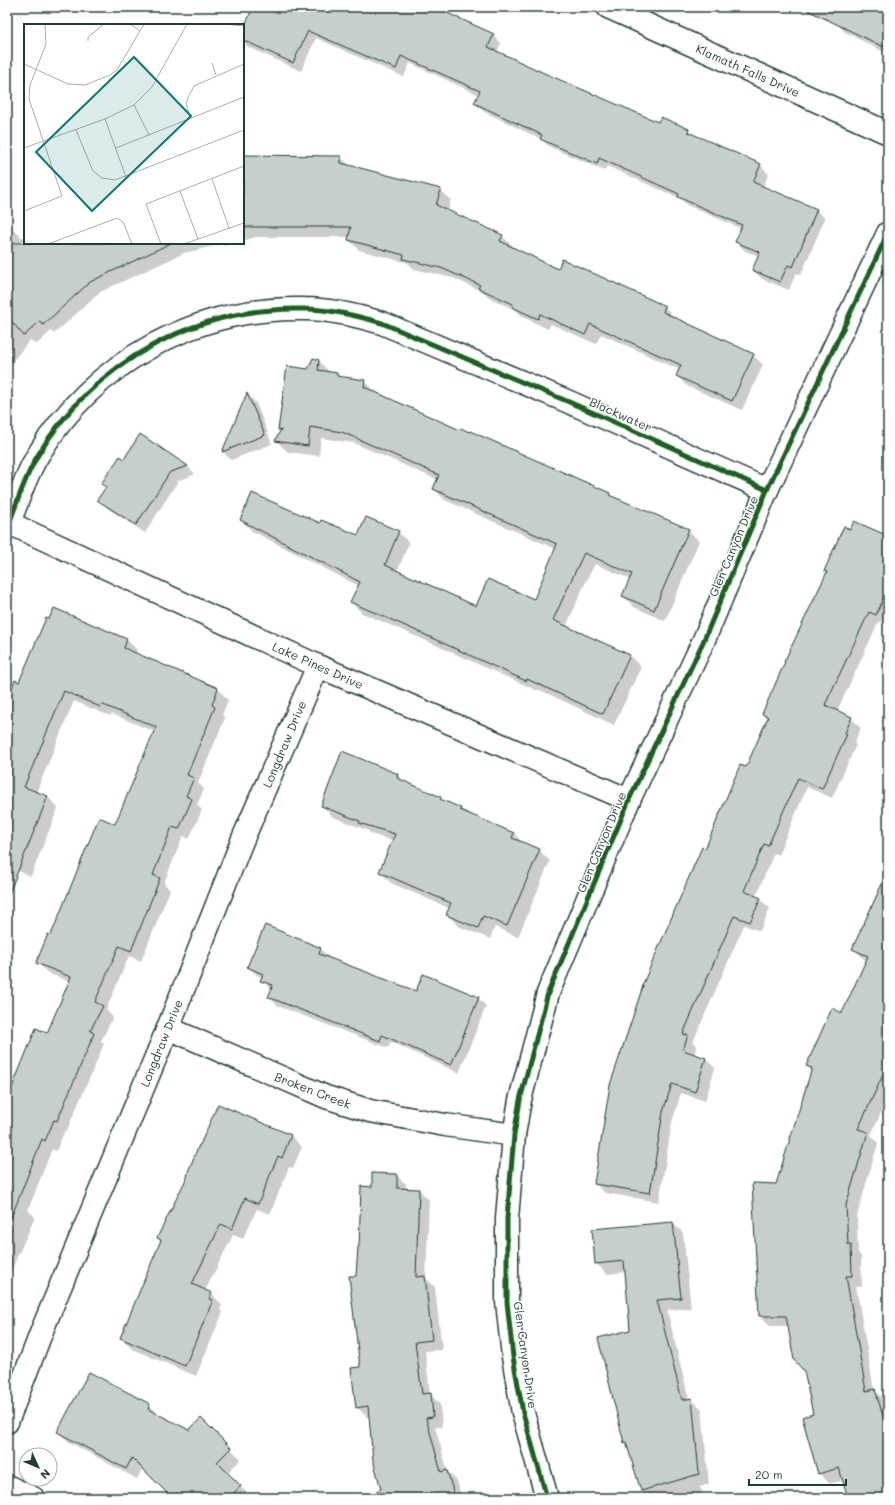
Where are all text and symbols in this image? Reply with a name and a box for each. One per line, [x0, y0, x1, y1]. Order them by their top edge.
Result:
inset map [24, 24, 244, 244]
street label: Klamath Falls Drive [693, 40, 803, 100]
street label: Blackwater [587, 393, 655, 435]
street label: Glen Canyon Drive [705, 493, 761, 599]
street label: Lake Pines Drive [270, 638, 366, 692]
street label: Longdraw Drive [258, 698, 310, 790]
street label: Glen Canyon Drive [573, 789, 629, 895]
street label: Longdraw Drive [136, 997, 186, 1089]
street label: Broken Creek [272, 1068, 354, 1112]
street label: Glen Canyon Drive [511, 1300, 541, 1410]
north arrow [18, 1447, 58, 1487]
scale bar [749, 1461, 846, 1487]
text: N [37, 1466, 54, 1483]
text: 20 m [755, 1466, 783, 1482]

